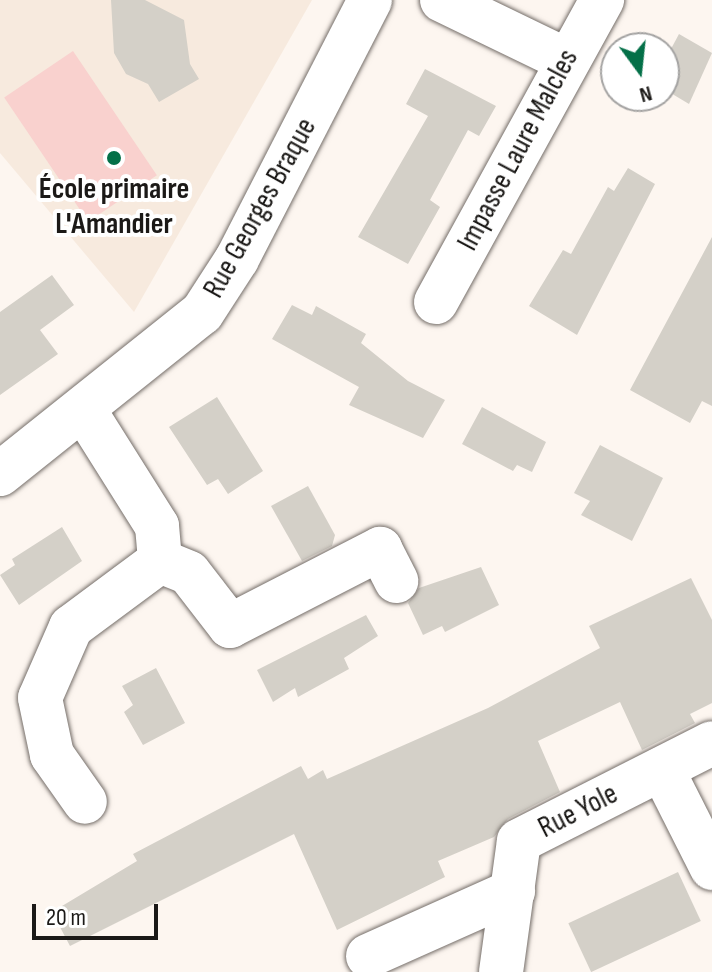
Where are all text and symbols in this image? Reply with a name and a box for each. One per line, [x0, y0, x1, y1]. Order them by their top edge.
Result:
north arrow [600, 32, 680, 112]
street label: Impasse Laure Malcles [450, 43, 586, 257]
text: N [637, 79, 655, 108]
street label: Rue Georges Braque [196, 112, 324, 304]
marker: École primaire L'Amandier [105, 149, 123, 167]
place label: École primaire L'Amandier [39, 171, 189, 242]
street label: Rue Yole [532, 776, 624, 846]
scale bar [36, 888, 162, 938]
text: 20 m [46, 903, 86, 932]

